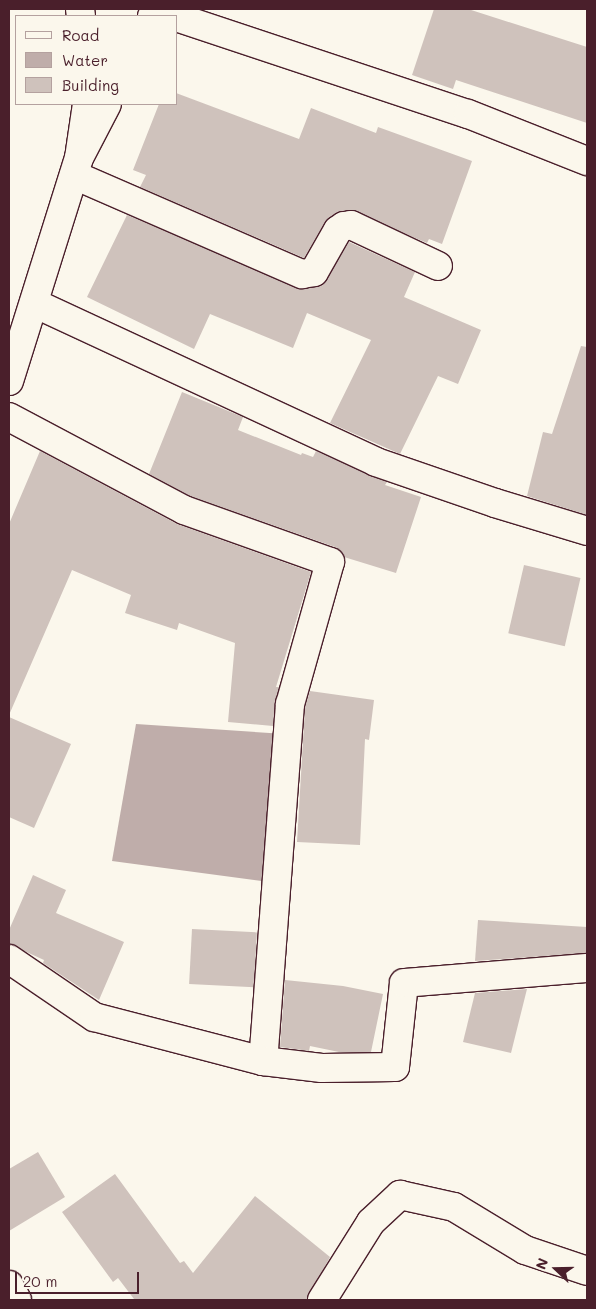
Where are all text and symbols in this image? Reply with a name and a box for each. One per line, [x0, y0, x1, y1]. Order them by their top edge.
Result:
legend [15, 15, 178, 105]
text: Road [62, 25, 99, 45]
text: Water [62, 50, 108, 70]
text: Building [62, 75, 119, 95]
north arrow [531, 1244, 581, 1294]
text: N [531, 1255, 552, 1272]
scale bar [18, 1262, 141, 1294]
text: 20 m [23, 1271, 57, 1291]

